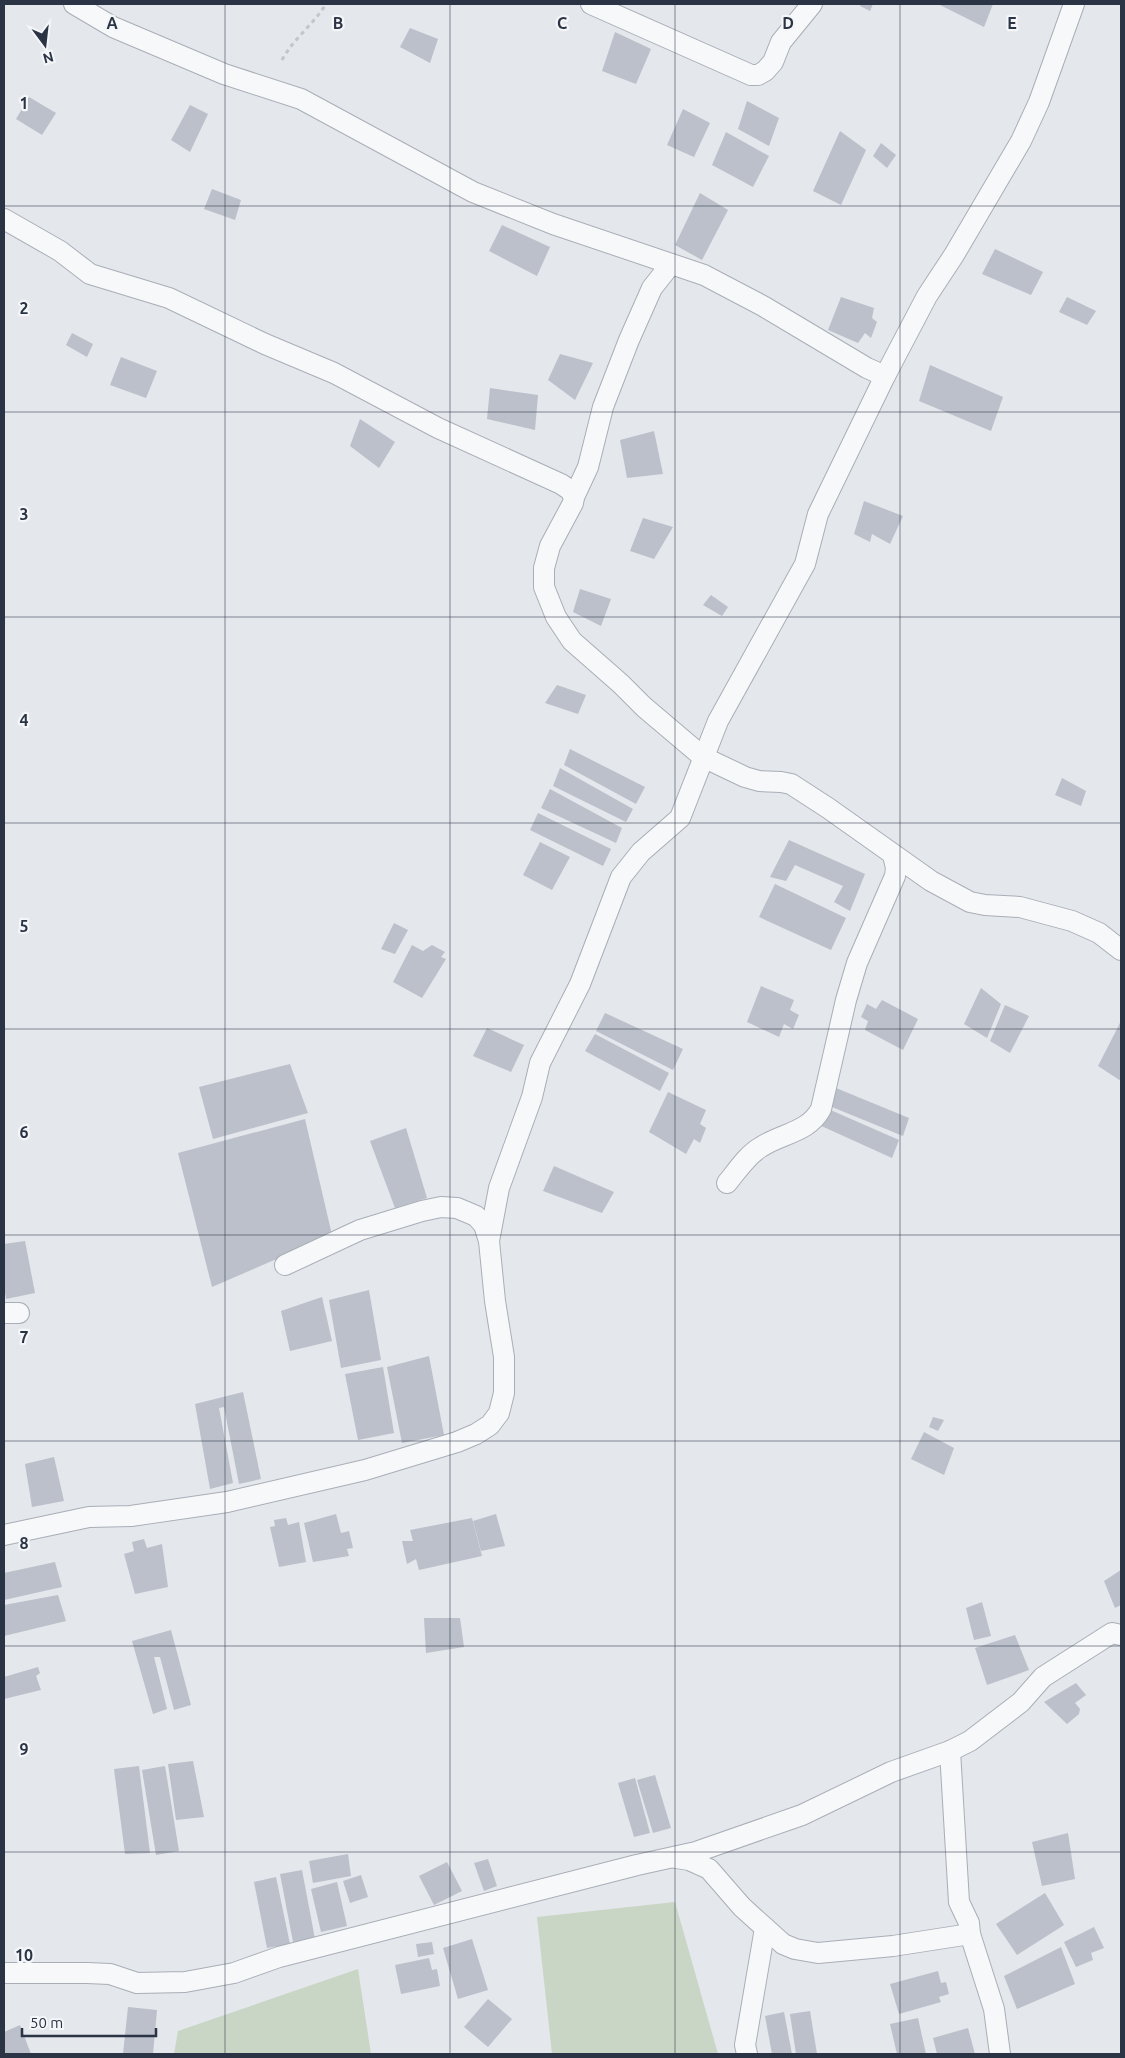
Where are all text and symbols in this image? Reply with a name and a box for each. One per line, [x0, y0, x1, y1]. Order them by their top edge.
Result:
text: A [106, 14, 118, 32]
text: B [333, 14, 343, 32]
text: C [557, 14, 567, 32]
text: D [782, 14, 794, 32]
text: E [1007, 14, 1017, 32]
north arrow [20, 20, 70, 70]
text: N [41, 48, 55, 67]
text: 1 [19, 94, 29, 112]
text: 2 [19, 299, 29, 317]
text: 3 [19, 505, 29, 523]
text: 4 [19, 711, 29, 729]
text: 5 [19, 917, 29, 935]
text: 6 [19, 1123, 29, 1141]
text: 7 [19, 1328, 29, 1346]
text: 8 [19, 1534, 29, 1552]
text: 9 [19, 1740, 29, 1758]
text: 10 [15, 1946, 33, 1964]
scale bar [22, 2006, 156, 2038]
text: 50 m [30, 2014, 63, 2031]

